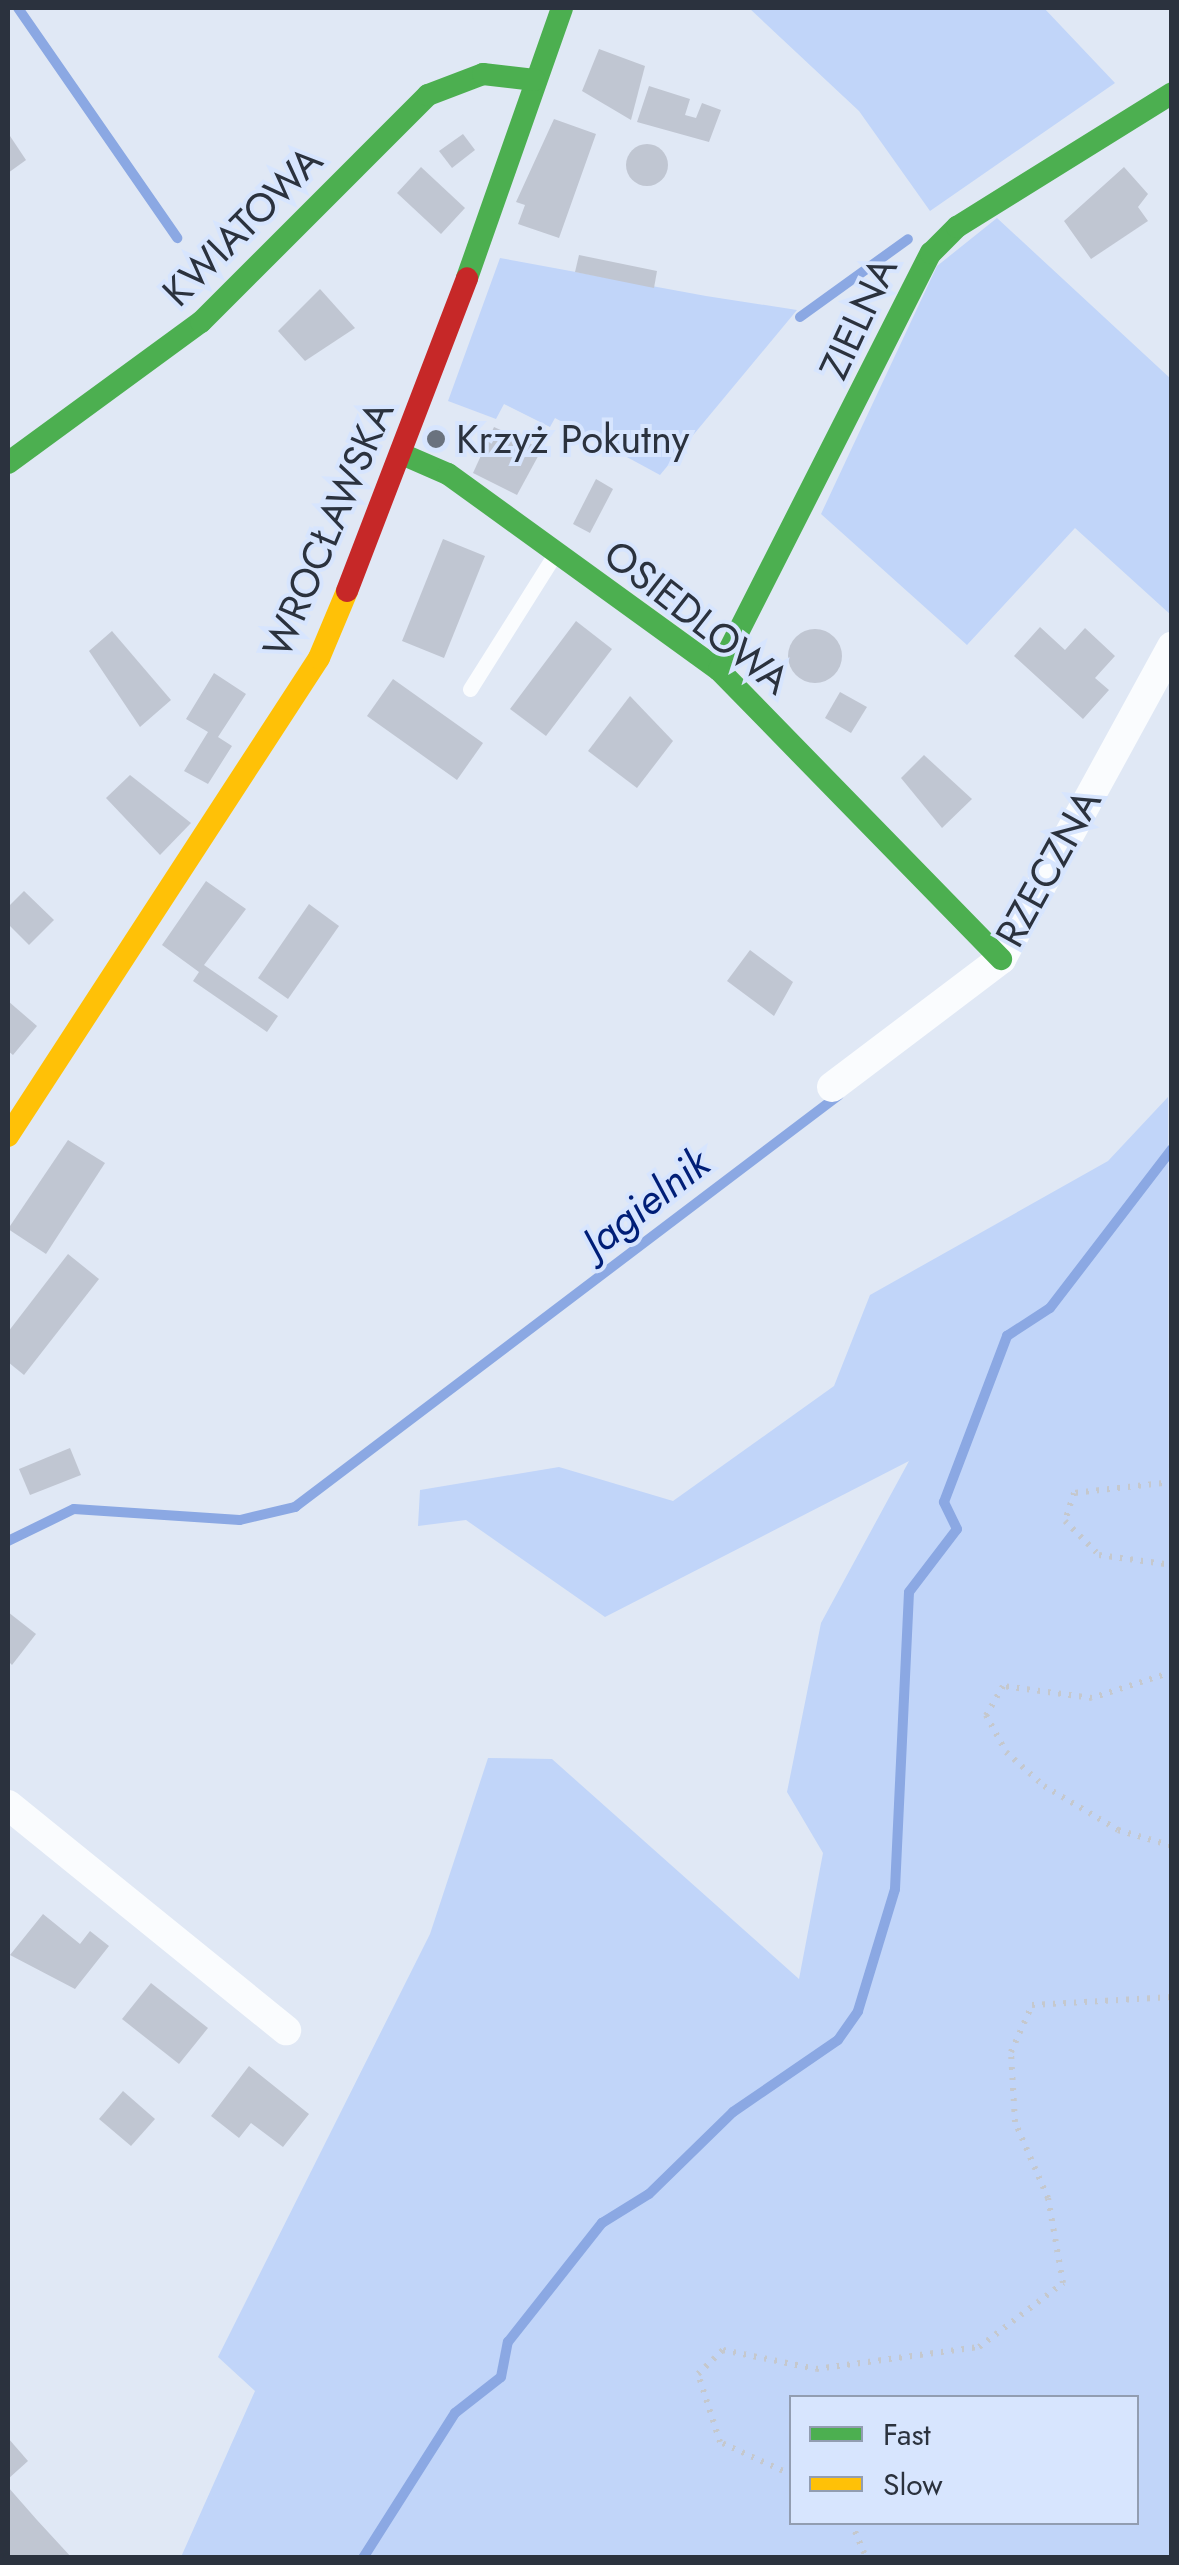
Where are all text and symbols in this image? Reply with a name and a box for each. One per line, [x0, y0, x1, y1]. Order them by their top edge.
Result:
street label: KWIATOWA [152, 136, 332, 316]
street label: ZIELNA [809, 249, 907, 387]
street label: WROCŁAWSKA [253, 394, 403, 664]
place label: Krzyż Pokutny [456, 415, 689, 463]
marker: Krzyż Pokutny [425, 428, 447, 450]
street label: OSIEDLOWA [595, 530, 799, 704]
street label: RZECZNA [985, 781, 1111, 955]
water label: Jagielnik [573, 1138, 719, 1268]
legend [789, 2395, 1139, 2525]
text: Fast [883, 2413, 931, 2456]
text: Slow [883, 2463, 943, 2506]

